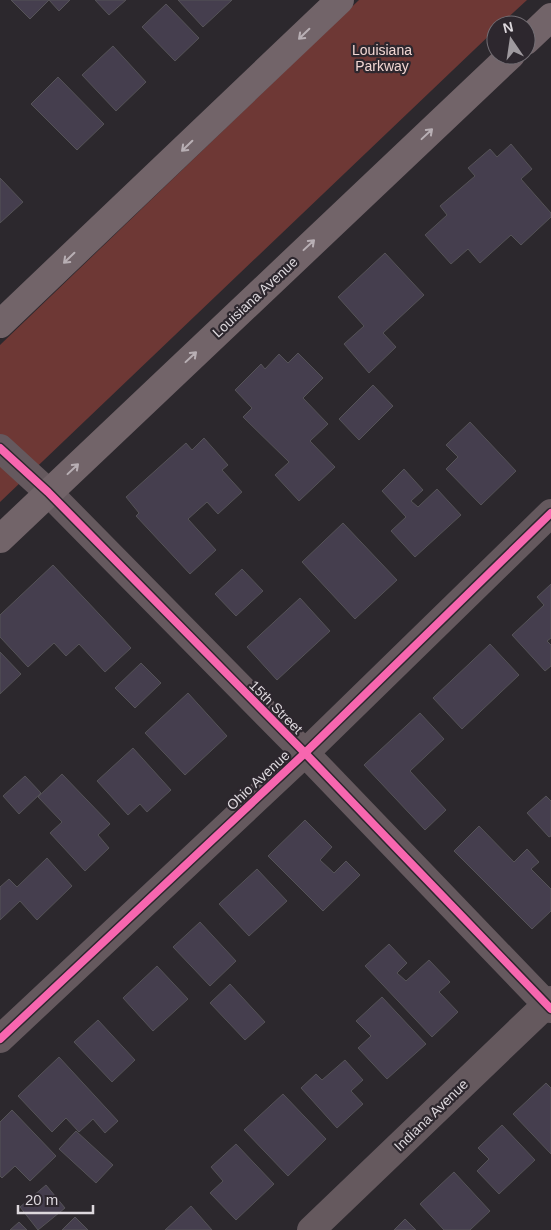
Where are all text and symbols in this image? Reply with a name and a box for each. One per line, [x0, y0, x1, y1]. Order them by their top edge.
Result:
north arrow [486, 15, 536, 65]
text: N [501, 18, 515, 36]
one-way arrow [298, 28, 311, 40]
park label: Louisiana Parkway [352, 42, 412, 74]
one-way arrow [421, 128, 434, 140]
one-way arrow [180, 140, 193, 152]
one-way arrow [303, 239, 316, 251]
one-way arrow [63, 252, 75, 264]
street label: Louisiana Avenue [209, 253, 301, 340]
one-way arrow [185, 351, 198, 363]
one-way arrow [67, 463, 80, 475]
street label: 15th Street [246, 677, 306, 737]
street label: Ohio Avenue [223, 747, 293, 813]
street label: Indiana Avenue [391, 1076, 471, 1154]
scale bar [18, 1182, 92, 1214]
text: 20 m [25, 1191, 58, 1208]

